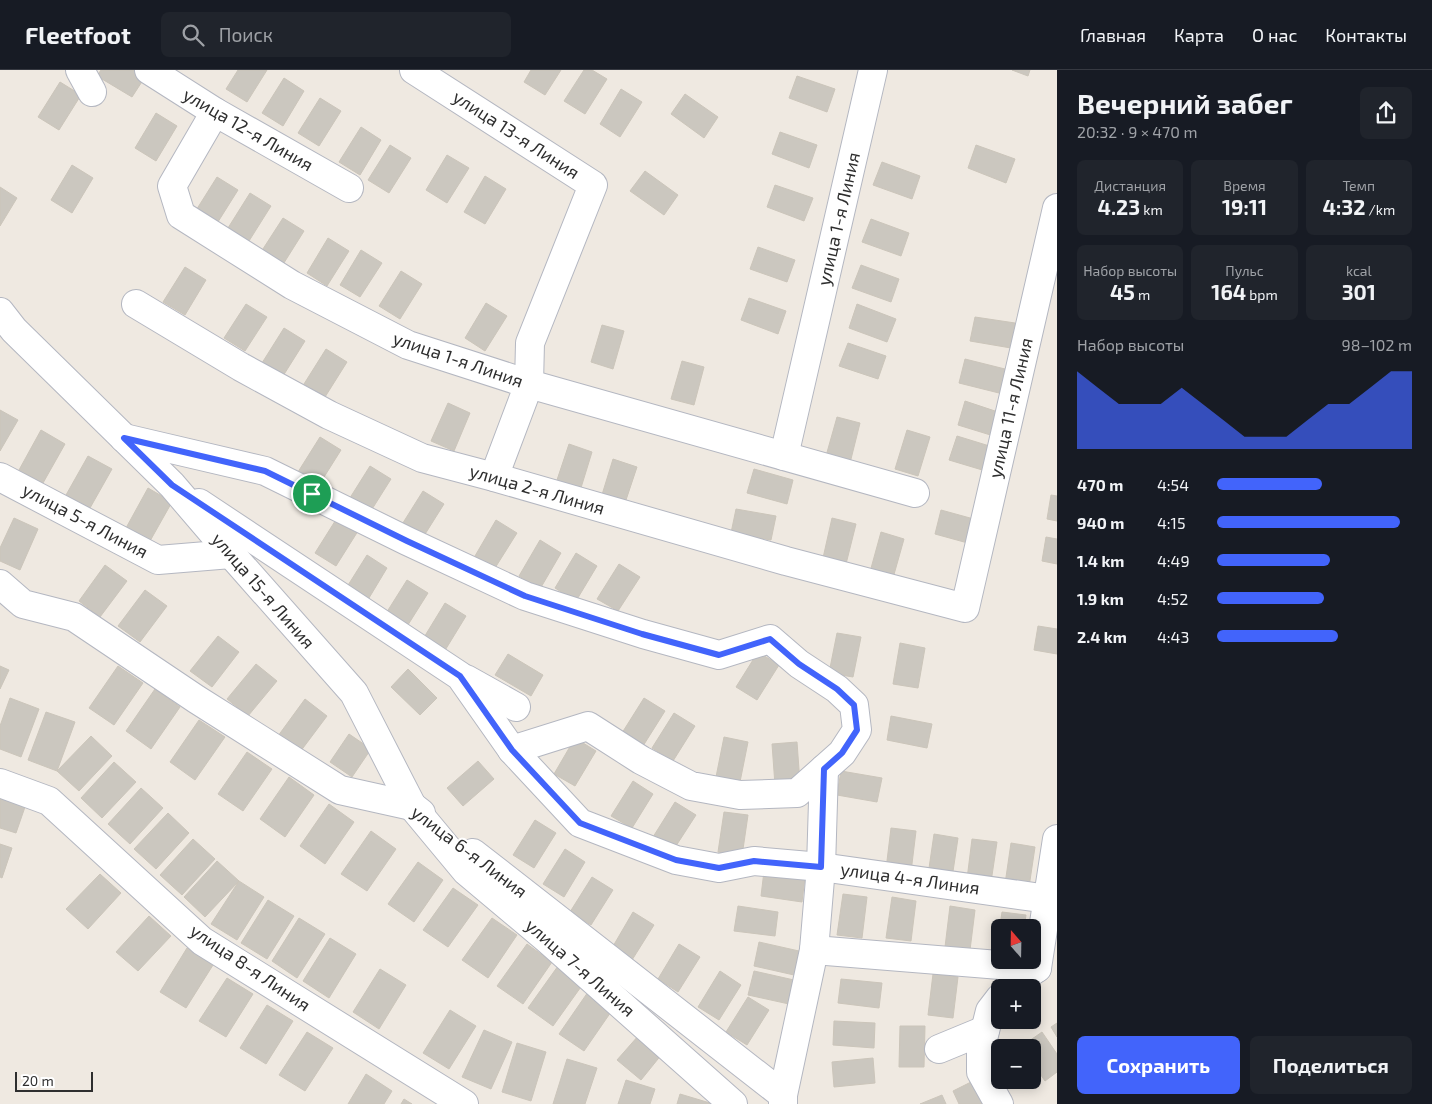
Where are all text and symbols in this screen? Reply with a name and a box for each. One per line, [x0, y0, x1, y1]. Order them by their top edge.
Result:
search box [161, 12, 511, 57]
text: Fleetfoot [25, 20, 131, 49]
icon: search [179, 21, 207, 49]
text: Поиск [219, 23, 273, 46]
text: Главная [1080, 24, 1146, 46]
text: Карта [1174, 24, 1224, 46]
text: О нас [1252, 24, 1297, 46]
text: Контакты [1325, 24, 1407, 46]
street label: улица 12-я Линия [180, 83, 317, 175]
street label: улица 13-я Линия [449, 85, 584, 183]
text: Вечерний забег [1077, 86, 1293, 120]
button: share [1360, 87, 1412, 139]
text: 20:32 · 9 × 470 m [1077, 122, 1198, 141]
street label: улица 1-я Линия [812, 150, 864, 288]
text: Дистанция [1094, 177, 1166, 194]
text: Время [1223, 177, 1266, 194]
text: Темп [1342, 177, 1375, 194]
text: 4.23 [1098, 194, 1140, 219]
text: 19:11 [1222, 194, 1267, 219]
text: 4:32 [1323, 194, 1365, 219]
text: km [1140, 201, 1163, 218]
text: /km [1365, 201, 1395, 218]
text: Набор высоты [1083, 262, 1177, 279]
text: Пульс [1225, 262, 1264, 279]
text: kcal [1346, 262, 1372, 279]
text: 45 [1110, 279, 1135, 304]
text: 164 [1211, 279, 1246, 304]
text: 301 [1342, 279, 1376, 304]
text: m [1135, 286, 1150, 303]
text: bpm [1246, 286, 1278, 303]
street label: улица 1-я Линия [390, 326, 526, 392]
street label: улица 11-я Линия [983, 335, 1037, 480]
text: Набор высоты [1077, 335, 1184, 354]
text: 98–102 m [1342, 335, 1412, 354]
street label: улица 2-я Линия [467, 459, 607, 519]
pin [291, 473, 333, 515]
text: 470 m [1077, 475, 1123, 494]
text: 4:54 [1157, 475, 1189, 494]
street label: улица 5-я Линия [19, 478, 152, 562]
icon: arrive [298, 480, 326, 508]
text: 940 m [1077, 513, 1124, 532]
text: 4:15 [1157, 513, 1186, 532]
street label: улица 15-я Линия [208, 528, 320, 653]
text: 1.4 km [1077, 551, 1124, 570]
text: 4:49 [1157, 551, 1190, 570]
text: 1.9 km [1077, 589, 1124, 608]
text: 4:52 [1157, 589, 1188, 608]
text: 2.4 km [1077, 627, 1127, 646]
text: 4:43 [1157, 627, 1189, 646]
street label: улица 6-я Линия [407, 800, 532, 902]
street label: улица 4-я Линия [839, 857, 981, 899]
street label: улица 7-я Линия [521, 914, 640, 1021]
street label: улица 8-я Линия [186, 919, 315, 1015]
north arrow [991, 919, 1041, 969]
map controls [991, 919, 1041, 1089]
button: + [991, 979, 1041, 1029]
button: Сохранить [1077, 1036, 1240, 1094]
button: Поделиться [1250, 1036, 1412, 1094]
button: − [991, 1039, 1041, 1089]
scale bar [15, 1069, 92, 1092]
text: 20 m [22, 1072, 54, 1089]

